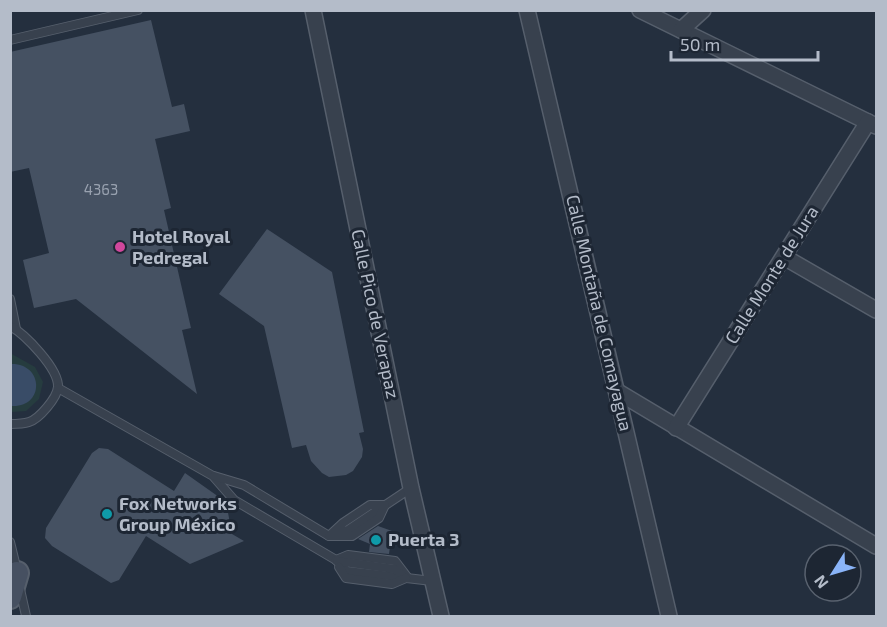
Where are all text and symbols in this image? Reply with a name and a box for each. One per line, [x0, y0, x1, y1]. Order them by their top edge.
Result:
scale bar [671, 24, 818, 62]
text: 50 m [680, 33, 720, 55]
house number: 4363 [84, 180, 118, 198]
street label: Calle Montaña de Comayagua [562, 193, 638, 433]
street label: Calle Monte de Jura [720, 201, 823, 348]
place label: Hotel Royal Pedregal [132, 225, 230, 268]
street label: Calle Pico de Verapaz [347, 227, 405, 400]
marker: Hotel Royal Pedregal [113, 240, 127, 254]
place label: Fox Networks Group México [119, 492, 237, 535]
marker: Fox Networks Group México [100, 507, 114, 521]
place label: Puerta 3 [388, 528, 459, 550]
marker: Puerta 3 [369, 533, 383, 547]
north arrow [803, 543, 863, 603]
text: N [810, 572, 832, 593]

